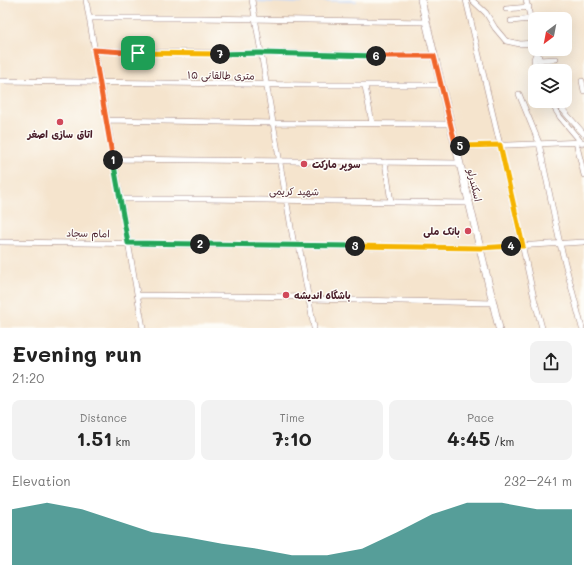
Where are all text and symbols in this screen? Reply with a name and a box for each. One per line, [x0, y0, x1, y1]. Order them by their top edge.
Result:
north arrow [528, 12, 572, 56]
map controls [528, 12, 572, 108]
pin [121, 36, 155, 70]
icon: arrive [127, 42, 149, 64]
pin: 7 [210, 44, 230, 64]
text: 7 [217, 46, 223, 61]
pin: 6 [366, 46, 386, 66]
text: 6 [373, 48, 379, 63]
button: layers [528, 64, 572, 108]
street label: ۱۵ متری طالقانی [187, 67, 255, 84]
marker: اتاق سازی اصغر [55, 117, 65, 127]
place label: اتاق سازی اصغر [26, 127, 93, 141]
pin: 5 [450, 136, 470, 156]
text: 5 [457, 138, 463, 153]
pin: 1 [103, 150, 123, 170]
text: 1 [111, 152, 115, 167]
place label: سوپر مارکت [312, 157, 361, 172]
marker: سوپر مارکت [299, 159, 309, 169]
street label: اسکندرلو [463, 166, 486, 203]
street label: شهید کریمی [269, 184, 319, 199]
place label: بانک ملی [423, 224, 460, 238]
street label: امام سجاد [66, 226, 110, 241]
marker: بانک ملی [463, 226, 473, 236]
pin: 2 [190, 234, 210, 254]
text: 2 [197, 236, 203, 251]
pin: 3 [345, 236, 365, 256]
pin: 4 [501, 236, 521, 256]
text: 3 [352, 238, 358, 253]
text: 4 [508, 238, 514, 253]
place label: باشگاه اندیشه [294, 288, 351, 302]
marker: باشگاه اندیشه [281, 290, 291, 300]
text: Evening run [12, 339, 142, 368]
button: share [530, 341, 572, 383]
text: 21:20 [12, 369, 44, 386]
text: Distance [80, 410, 127, 425]
text: Time [279, 410, 305, 425]
text: Pace [467, 410, 494, 425]
text: 1.51 [76, 425, 112, 451]
text: 7:10 [272, 425, 312, 451]
text: 4:45 [447, 425, 490, 451]
text: km [112, 434, 130, 449]
text: /km [490, 434, 514, 449]
text: Elevation [12, 472, 70, 489]
text: 232–241 m [504, 472, 572, 489]

